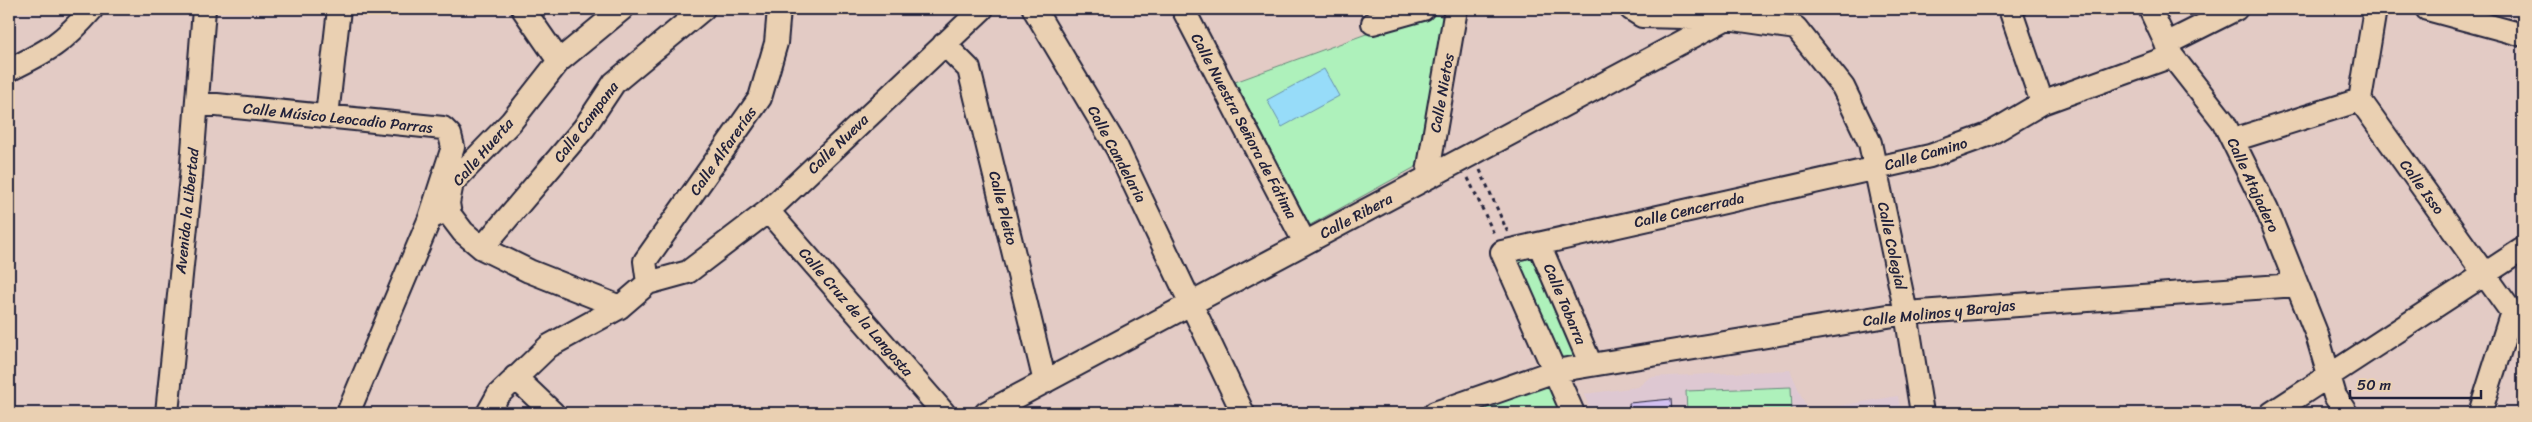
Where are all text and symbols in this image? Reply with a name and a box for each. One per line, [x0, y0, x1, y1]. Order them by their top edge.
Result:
street label: Calle Nuestra Señora de Fátima [1184, 28, 1304, 224]
street label: Calle Nietos [1422, 51, 1462, 135]
street label: Calle Campana [547, 75, 626, 168]
street label: Calle Músico Leocadio Parras [242, 95, 435, 141]
street label: Calle Alfarerías [683, 101, 764, 201]
street label: Calle Candelaria [1080, 101, 1154, 208]
street label: Calle Nueva [801, 107, 875, 180]
street label: Calle Huerta [446, 112, 521, 192]
street label: Calle Camino [1881, 130, 1971, 178]
street label: Calle Atajadero [2220, 133, 2287, 237]
street label: Avenida la Libertad [167, 146, 207, 276]
street label: Calle Isso [2393, 154, 2452, 221]
street label: Calle Pleito [981, 168, 1025, 248]
street label: Calle Cencerrada [1631, 185, 1747, 235]
street label: Calle Ribera [1315, 186, 1398, 246]
street label: Calle Colegial [1870, 200, 1914, 293]
street label: Calle Cruz de la Langosta [792, 241, 920, 383]
street label: Calle Tobarra [1536, 259, 1594, 349]
street label: Calle Molinos y Barajas [1862, 292, 2017, 334]
scale bar [2350, 367, 2481, 399]
text: 50 m [2357, 372, 2392, 398]

